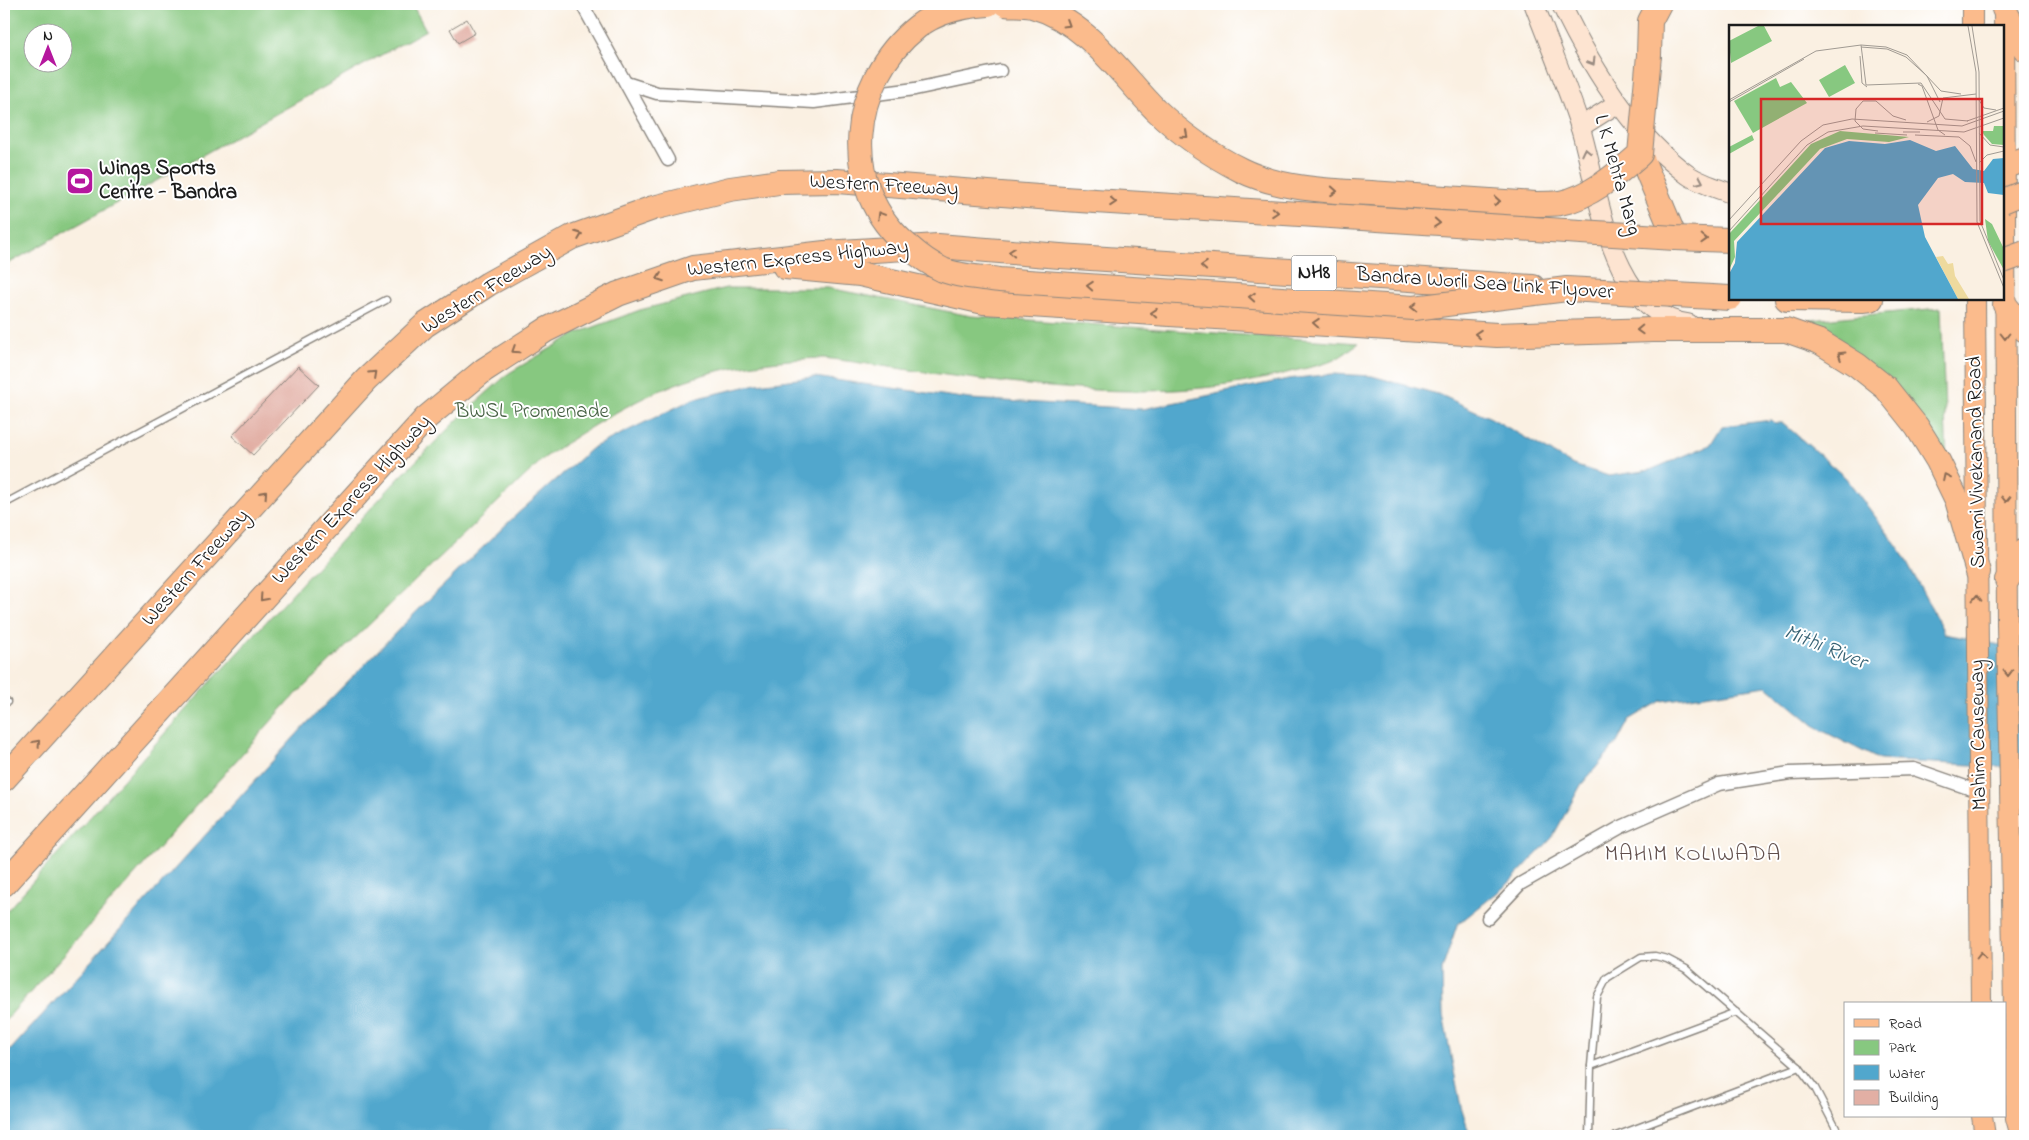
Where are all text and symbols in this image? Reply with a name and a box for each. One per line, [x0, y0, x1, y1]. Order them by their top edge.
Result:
one-way arrow [1062, 17, 1071, 27]
north arrow [22, 22, 72, 72]
inset map [1729, 25, 2004, 300]
text: N [43, 26, 53, 47]
one-way arrow [1586, 57, 1596, 66]
street label: L K Mehta Marg [1584, 111, 1649, 239]
one-way arrow [1179, 129, 1188, 138]
one-way arrow [1581, 148, 1592, 157]
place label: Wings Sports Centre - Bandra [99, 154, 237, 208]
sports icon: Wings Sports Centre - Bandra [65, 166, 95, 196]
street label: Western Freeway [809, 167, 959, 207]
one-way arrow [1695, 175, 1704, 185]
one-way arrow [1331, 185, 1339, 196]
one-way arrow [1109, 196, 1117, 207]
one-way arrow [1493, 196, 1501, 207]
one-way arrow [1271, 207, 1279, 218]
one-way arrow [877, 211, 887, 220]
one-way arrow [1433, 217, 1441, 228]
one-way arrow [574, 231, 583, 241]
street label: Western Express Highway [686, 232, 910, 288]
one-way arrow [1700, 234, 1708, 244]
street label: Western Freeway [416, 238, 559, 344]
one-way arrow [1008, 247, 1016, 258]
road number: NH8 [1292, 256, 1336, 290]
one-way arrow [1200, 260, 1208, 271]
street label: Bandra Worli Sea Link Flyover [1354, 260, 1615, 310]
one-way arrow [656, 272, 665, 282]
one-way arrow [1086, 280, 1094, 291]
one-way arrow [1248, 291, 1256, 302]
one-way arrow [1410, 302, 1418, 312]
one-way arrow [1149, 307, 1157, 318]
one-way arrow [1311, 318, 1319, 329]
one-way arrow [1636, 325, 1644, 336]
one-way arrow [1474, 328, 1482, 339]
one-way arrow [2000, 333, 2010, 341]
one-way arrow [511, 344, 520, 353]
one-way arrow [1838, 352, 1847, 362]
street label: Swami Vivekanand Road [1960, 356, 1994, 568]
one-way arrow [368, 371, 377, 380]
park label: BWSL Promenade [454, 397, 610, 427]
street label: Western Express Highway [265, 408, 440, 593]
one-way arrow [1941, 473, 1952, 482]
one-way arrow [258, 490, 267, 499]
one-way arrow [2001, 496, 2011, 503]
street label: Western Freeway [135, 503, 258, 635]
one-way arrow [259, 593, 268, 602]
one-way arrow [1972, 594, 1983, 602]
water label: Mithi River [1779, 617, 1874, 680]
street label: Mahim Causeway [1963, 659, 1997, 811]
one-way arrow [2003, 669, 2013, 677]
one-way arrow [31, 740, 40, 749]
district label: MAHIM KOLIWADA [1605, 839, 1781, 871]
one-way arrow [1976, 951, 1986, 958]
legend [1844, 1002, 2006, 1118]
text: Road [1889, 1013, 1922, 1035]
text: Park [1889, 1037, 1917, 1059]
text: Water [1889, 1063, 1925, 1085]
text: Building [1888, 1087, 1938, 1110]

